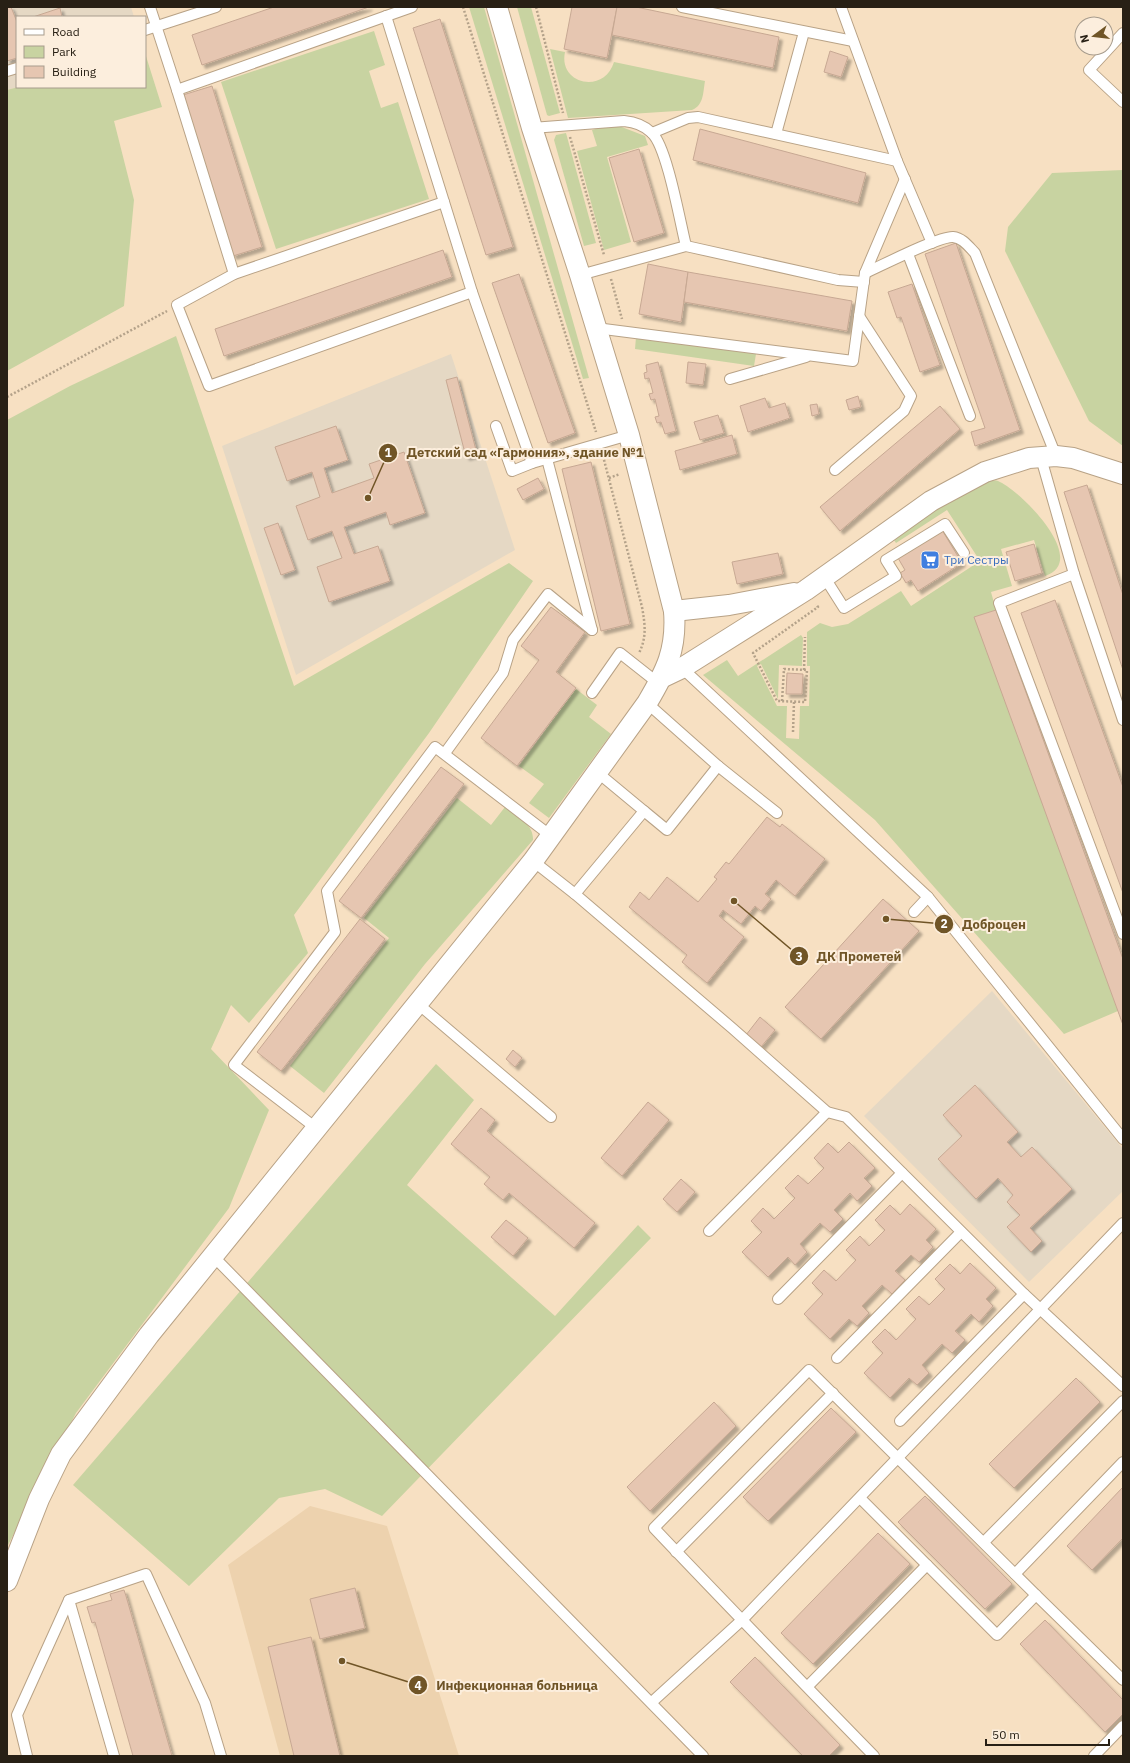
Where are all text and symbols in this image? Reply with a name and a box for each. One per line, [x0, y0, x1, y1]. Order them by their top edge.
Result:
legend [16, 16, 146, 88]
north arrow [1074, 16, 1114, 56]
text: Road [52, 24, 80, 39]
text: N [1077, 33, 1092, 44]
text: Park [52, 44, 77, 59]
text: Building [52, 64, 97, 79]
callout: Детский сад «Гармония», здание №1 [378, 440, 651, 465]
text: Детский сад «Гармония», здание №1 [407, 444, 644, 461]
text: 1 [384, 445, 392, 460]
supermarket icon: Три Сестры [919, 549, 941, 571]
place label: Три Сестры [944, 552, 1009, 567]
callout: Доброцен [934, 912, 1034, 937]
text: 2 [940, 916, 948, 931]
text: Доброцен [962, 916, 1026, 933]
callout: ДК Прометей [789, 944, 910, 969]
text: ДК Прометей [816, 948, 902, 965]
text: 3 [795, 949, 803, 964]
callout: Инфекционная больница [408, 1673, 606, 1698]
text: Инфекционная больница [436, 1677, 598, 1694]
text: 4 [414, 1678, 422, 1693]
scale bar [986, 1721, 1109, 1747]
text: 50 m [992, 1727, 1020, 1742]

